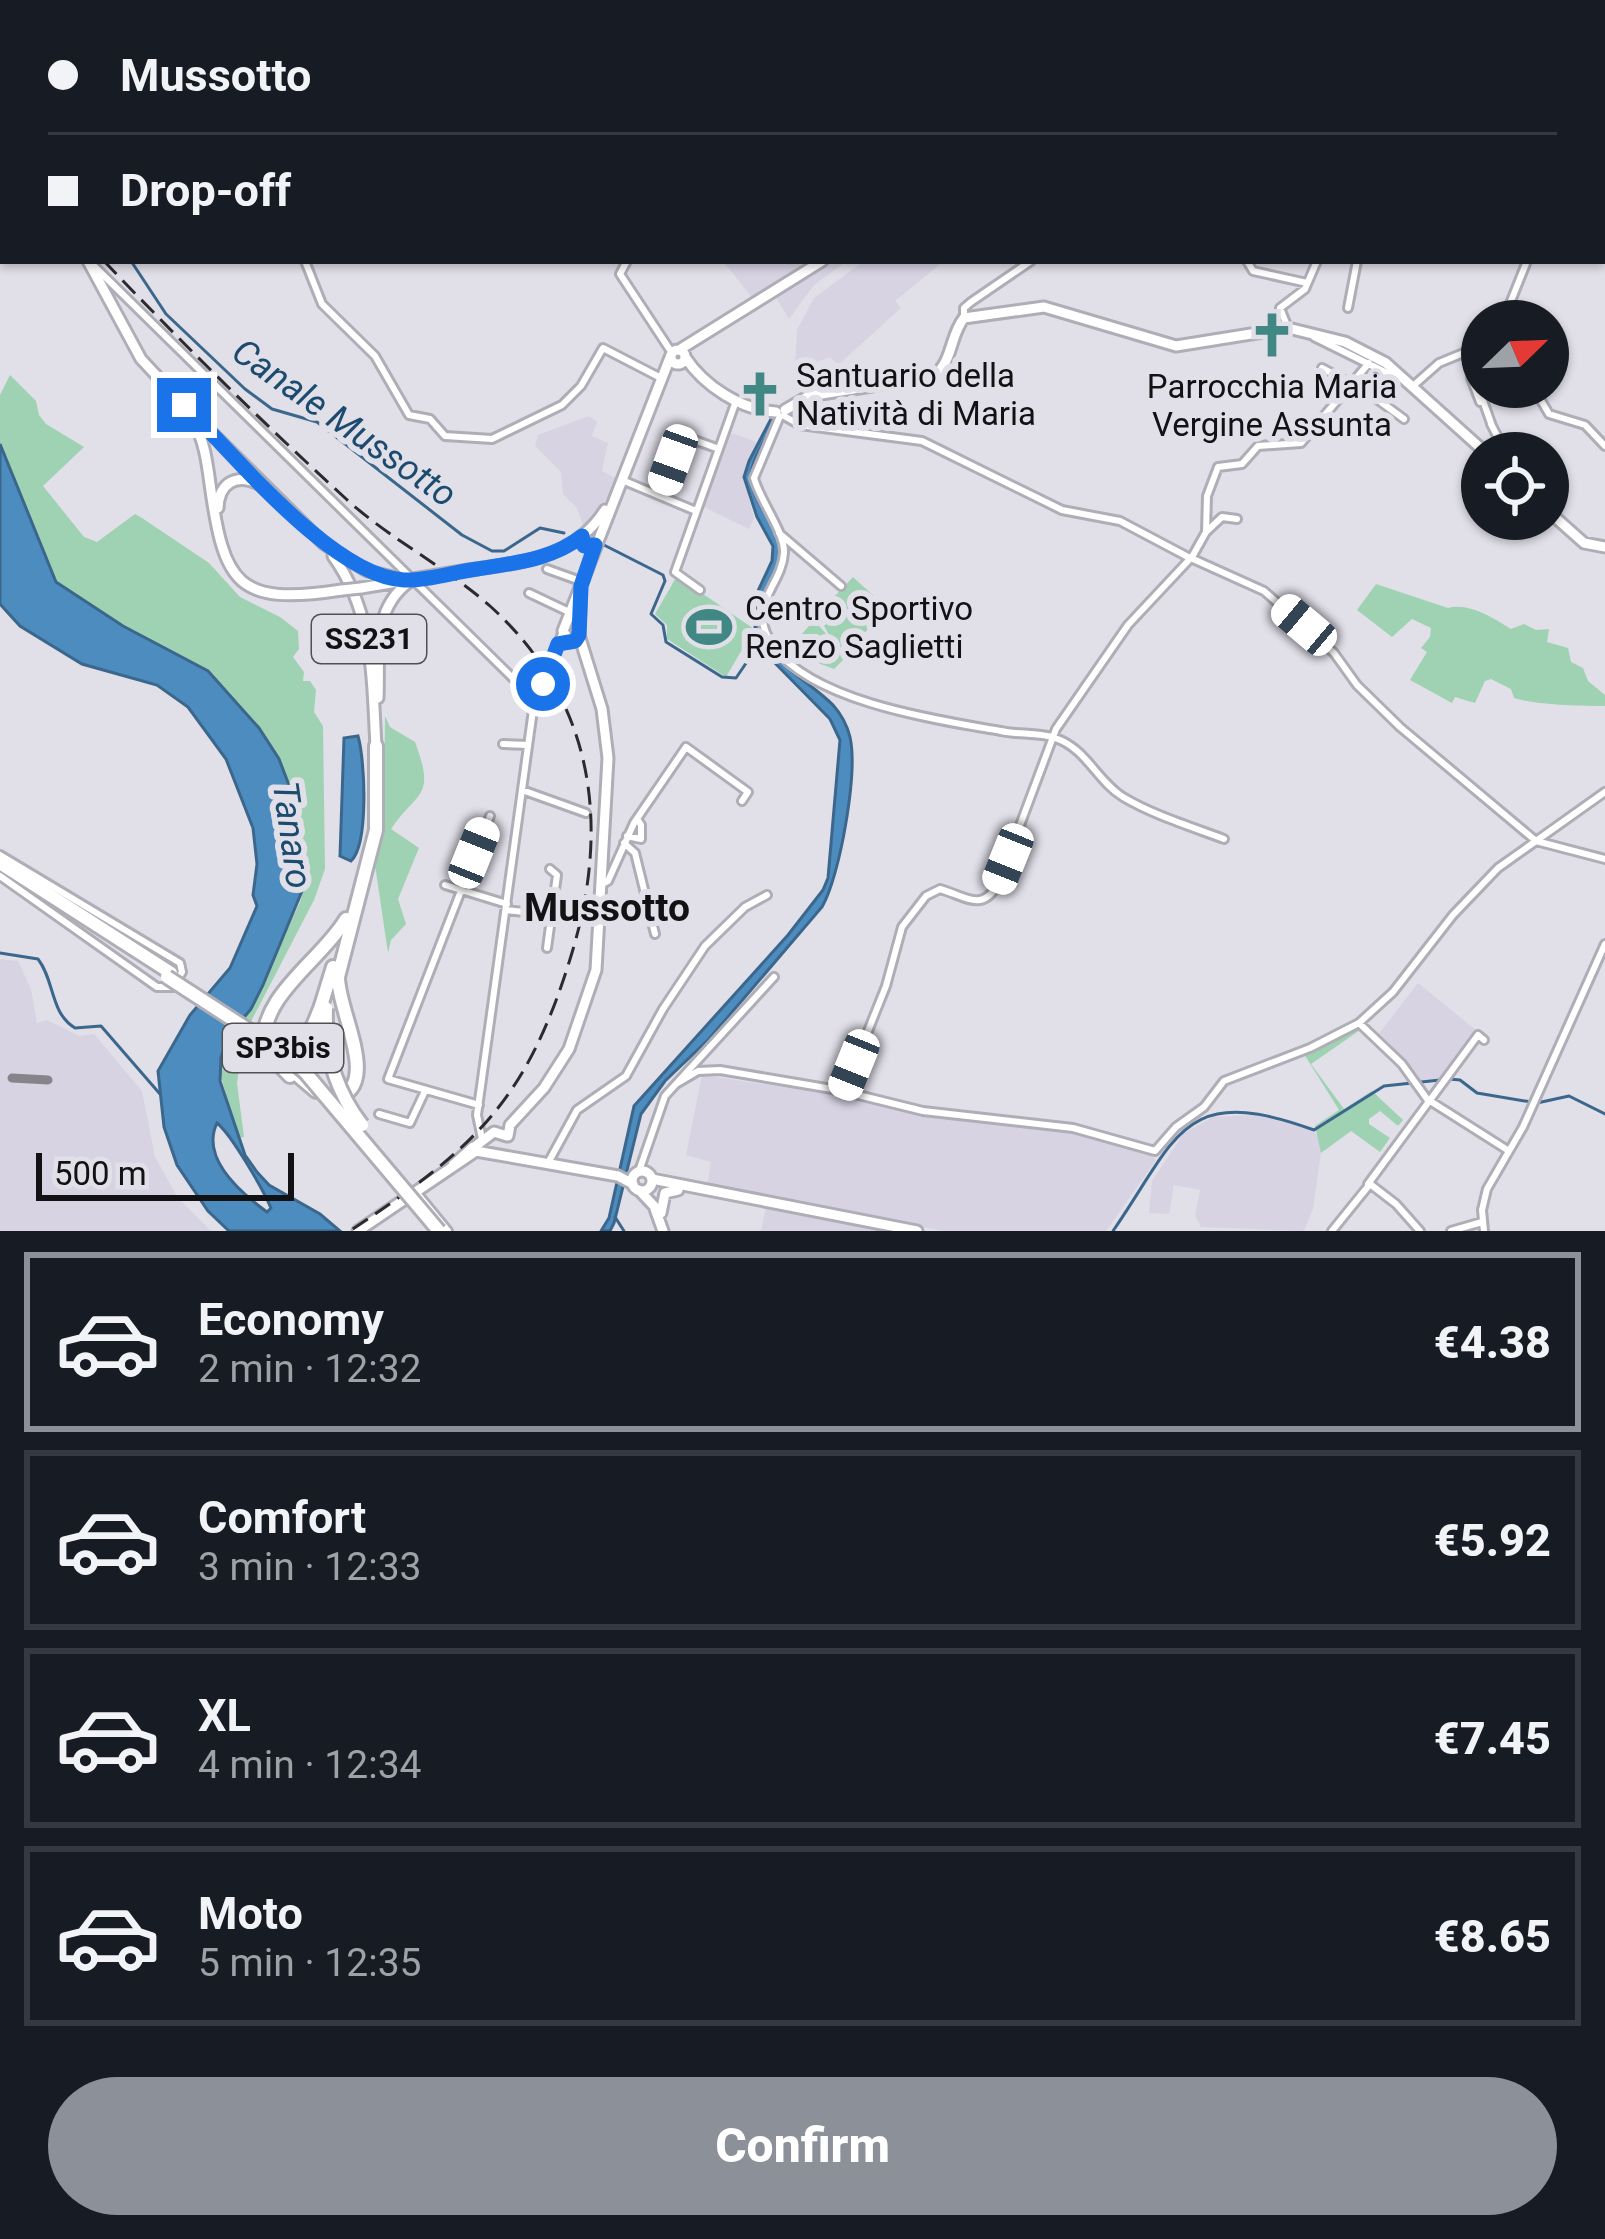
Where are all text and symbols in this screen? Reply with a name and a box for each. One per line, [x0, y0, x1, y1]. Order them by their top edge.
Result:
text: Mussotto [120, 49, 312, 102]
text: Drop-off [120, 164, 291, 217]
north arrow [1461, 300, 1569, 408]
map controls [1461, 300, 1569, 540]
church icon: Parrocchia Maria Vergine Assunta [1247, 310, 1297, 360]
water label: Canale Mussotto [224, 330, 465, 516]
place label: Santuario della Natività di Maria [796, 356, 1036, 433]
place label: Parrocchia Maria Vergine Assunta [1147, 367, 1397, 444]
church icon: Santuario della Natività di Maria [735, 369, 785, 419]
route end [157, 378, 211, 432]
car [644, 420, 702, 500]
button: locate [1461, 432, 1569, 540]
car [1265, 588, 1343, 662]
place label: Centro Sportivo Renzo Saglietti [745, 589, 973, 666]
sports icon: Centro Sportivo Renzo Saglietti [684, 602, 734, 652]
road number: SS231 [312, 615, 426, 663]
route start [516, 657, 570, 711]
water label: Tanaro [264, 779, 320, 891]
car [444, 813, 504, 893]
car [978, 819, 1038, 899]
district label: Mussotto [524, 885, 690, 931]
road number: SP3bis [223, 1024, 343, 1072]
car [824, 1025, 884, 1105]
scale bar [36, 1147, 294, 1200]
text: 500 m [54, 1154, 147, 1193]
icon: car [54, 1288, 162, 1396]
text: Economy [198, 1293, 384, 1346]
text: €4.38 [1434, 1316, 1551, 1369]
text: 2 min · 12:32 [198, 1346, 421, 1392]
icon: car [54, 1486, 162, 1594]
text: Comfort [198, 1491, 366, 1544]
text: €5.92 [1434, 1514, 1551, 1567]
text: 3 min · 12:33 [198, 1544, 421, 1590]
icon: car [54, 1684, 162, 1792]
text: XL [198, 1689, 251, 1742]
text: €7.45 [1434, 1712, 1551, 1765]
text: 4 min · 12:34 [198, 1742, 421, 1788]
icon: car [54, 1882, 162, 1990]
text: Moto [198, 1887, 303, 1940]
text: €8.65 [1434, 1910, 1551, 1963]
text: 5 min · 12:35 [198, 1940, 421, 1986]
button: Confirm [48, 2077, 1557, 2215]

